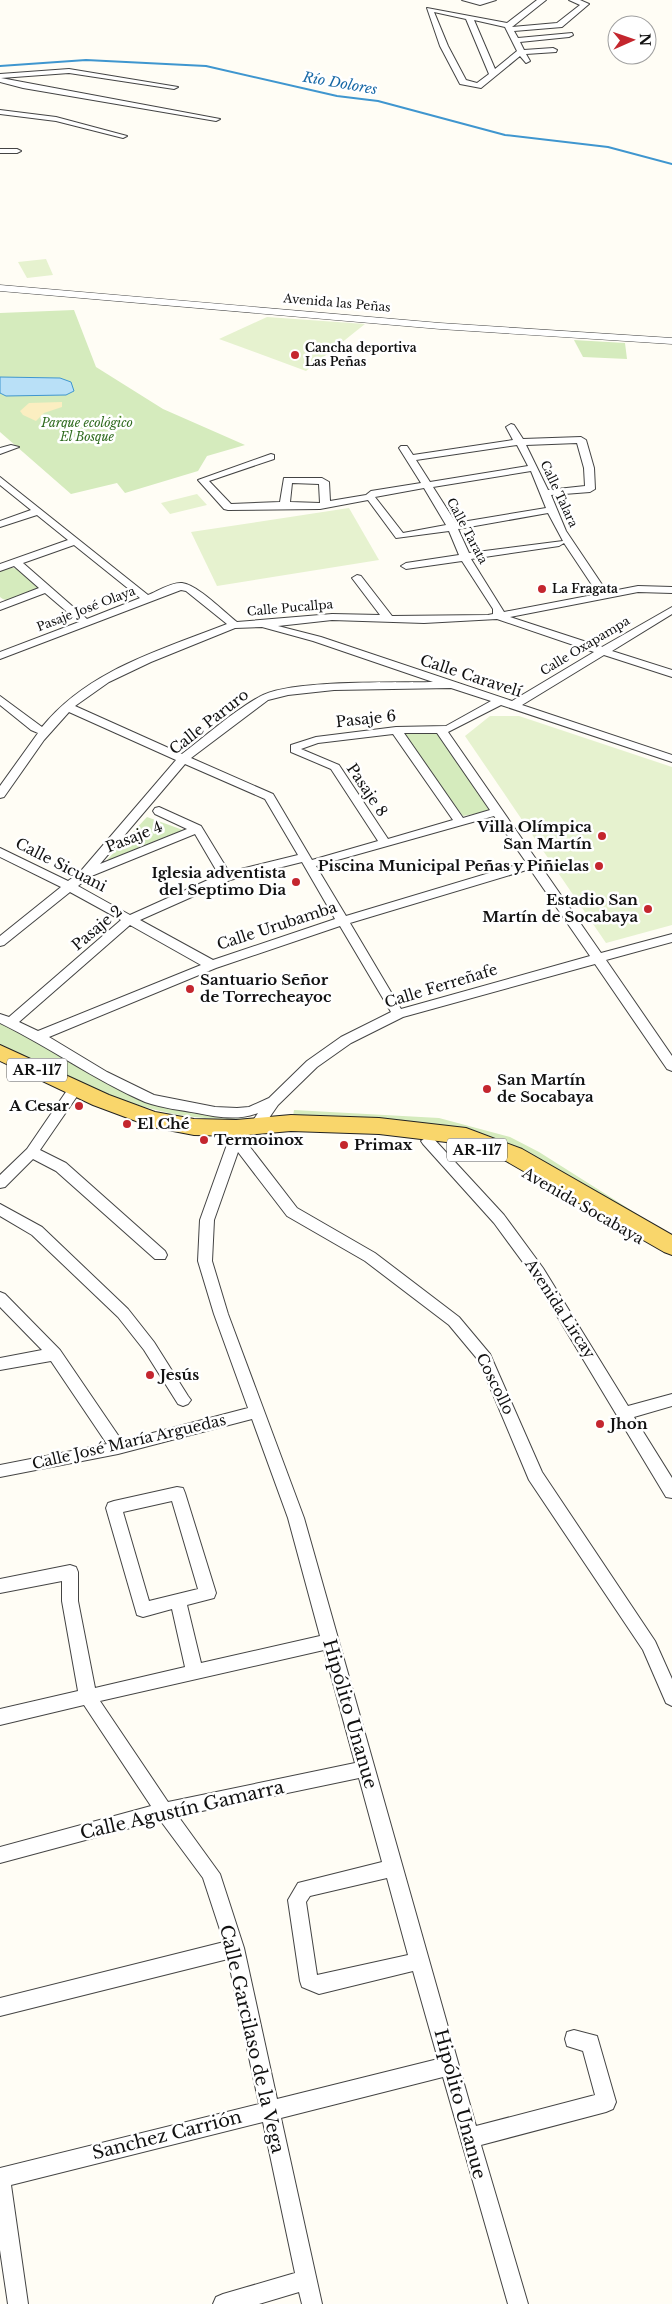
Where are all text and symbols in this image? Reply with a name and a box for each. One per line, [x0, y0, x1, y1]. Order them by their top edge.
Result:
north arrow [607, 15, 657, 65]
text: N [636, 33, 654, 46]
water label: Río Dolores [300, 67, 379, 98]
street label: Avenida las Peñas [282, 290, 391, 315]
place label: Cancha deportiva Las Peñas [305, 340, 417, 369]
marker: Cancha deportiva Las Peñas [289, 349, 301, 361]
park label: Parque ecológico El Bosque [40, 415, 133, 444]
street label: Calle Talara [537, 458, 582, 530]
street label: Calle Tarata [444, 495, 491, 567]
place label: La Fragata [552, 581, 618, 596]
street label: Pasaje José Olaya [34, 583, 138, 634]
marker: La Fragata [536, 583, 548, 595]
street label: Calle Pucallpa [246, 596, 334, 619]
street label: Calle Oxapampa [537, 613, 633, 678]
street label: Calle Caravelí [418, 650, 525, 701]
street label: Calle Paruro [165, 685, 252, 758]
street label: Pasaje 6 [335, 706, 397, 731]
street label: Pasaje 8 [343, 759, 392, 820]
street label: Pasaje 4 [103, 817, 165, 857]
place label: Villa Olímpica San Martín [476, 817, 592, 853]
marker: Villa Olímpica San Martín [596, 830, 608, 842]
street label: Calle Sicuani [13, 833, 110, 896]
place label: Piscina Municipal Peñas y Piñielas [318, 856, 589, 875]
marker: Piscina Municipal Peñas y Piñielas [593, 860, 605, 872]
place label: Iglesia adventista del Septimo Dia [152, 863, 286, 899]
marker: Iglesia adventista del Septimo Dia [290, 876, 302, 888]
place label: Estadio San Martín de Socabaya [482, 890, 638, 926]
street label: Calle Urubamba [214, 897, 340, 954]
street label: Pasaje 2 [67, 901, 126, 954]
marker: Estadio San Martín de Socabaya [642, 903, 654, 915]
street label: Calle Ferreñafe [382, 959, 500, 1012]
place label: Santuario Señor de Torrecheayoc [200, 970, 332, 1006]
marker: Santuario Señor de Torrecheayoc [184, 983, 196, 995]
road number: AR-117 [7, 1058, 67, 1082]
place label: San Martín de Socabaya [497, 1070, 594, 1106]
marker: San Martín de Socabaya [481, 1083, 493, 1095]
place label: A Cesar [8, 1096, 70, 1115]
marker: A Cesar [73, 1100, 85, 1112]
place label: El Ché [137, 1114, 190, 1133]
marker: El Ché [121, 1118, 133, 1130]
place label: Termoinox [214, 1130, 304, 1149]
marker: Termoinox [198, 1134, 210, 1146]
place label: Primax [354, 1135, 413, 1154]
road number: AR-117 [447, 1138, 507, 1162]
marker: Primax [338, 1139, 350, 1151]
street label: Avenida Socabaya [518, 1162, 648, 1249]
street label: Avenida Lircay [521, 1255, 600, 1362]
street label: Coscollo [472, 1350, 519, 1418]
place label: Jesús [157, 1365, 199, 1384]
marker: Jesús [144, 1369, 156, 1381]
street label: Calle José María Arguedas [30, 1410, 228, 1473]
place label: Jhon [607, 1414, 648, 1433]
marker: Jhon [594, 1418, 606, 1430]
street label: Hipólito Unanue [318, 1637, 382, 1791]
street label: Calle Agustín Gamarra [78, 1776, 286, 1844]
street label: Calle Garcilaso de la Vega [215, 1923, 289, 2155]
street label: Hipólito Unanue [429, 2026, 491, 2182]
street label: Sanchez Carrión [90, 2106, 244, 2164]

